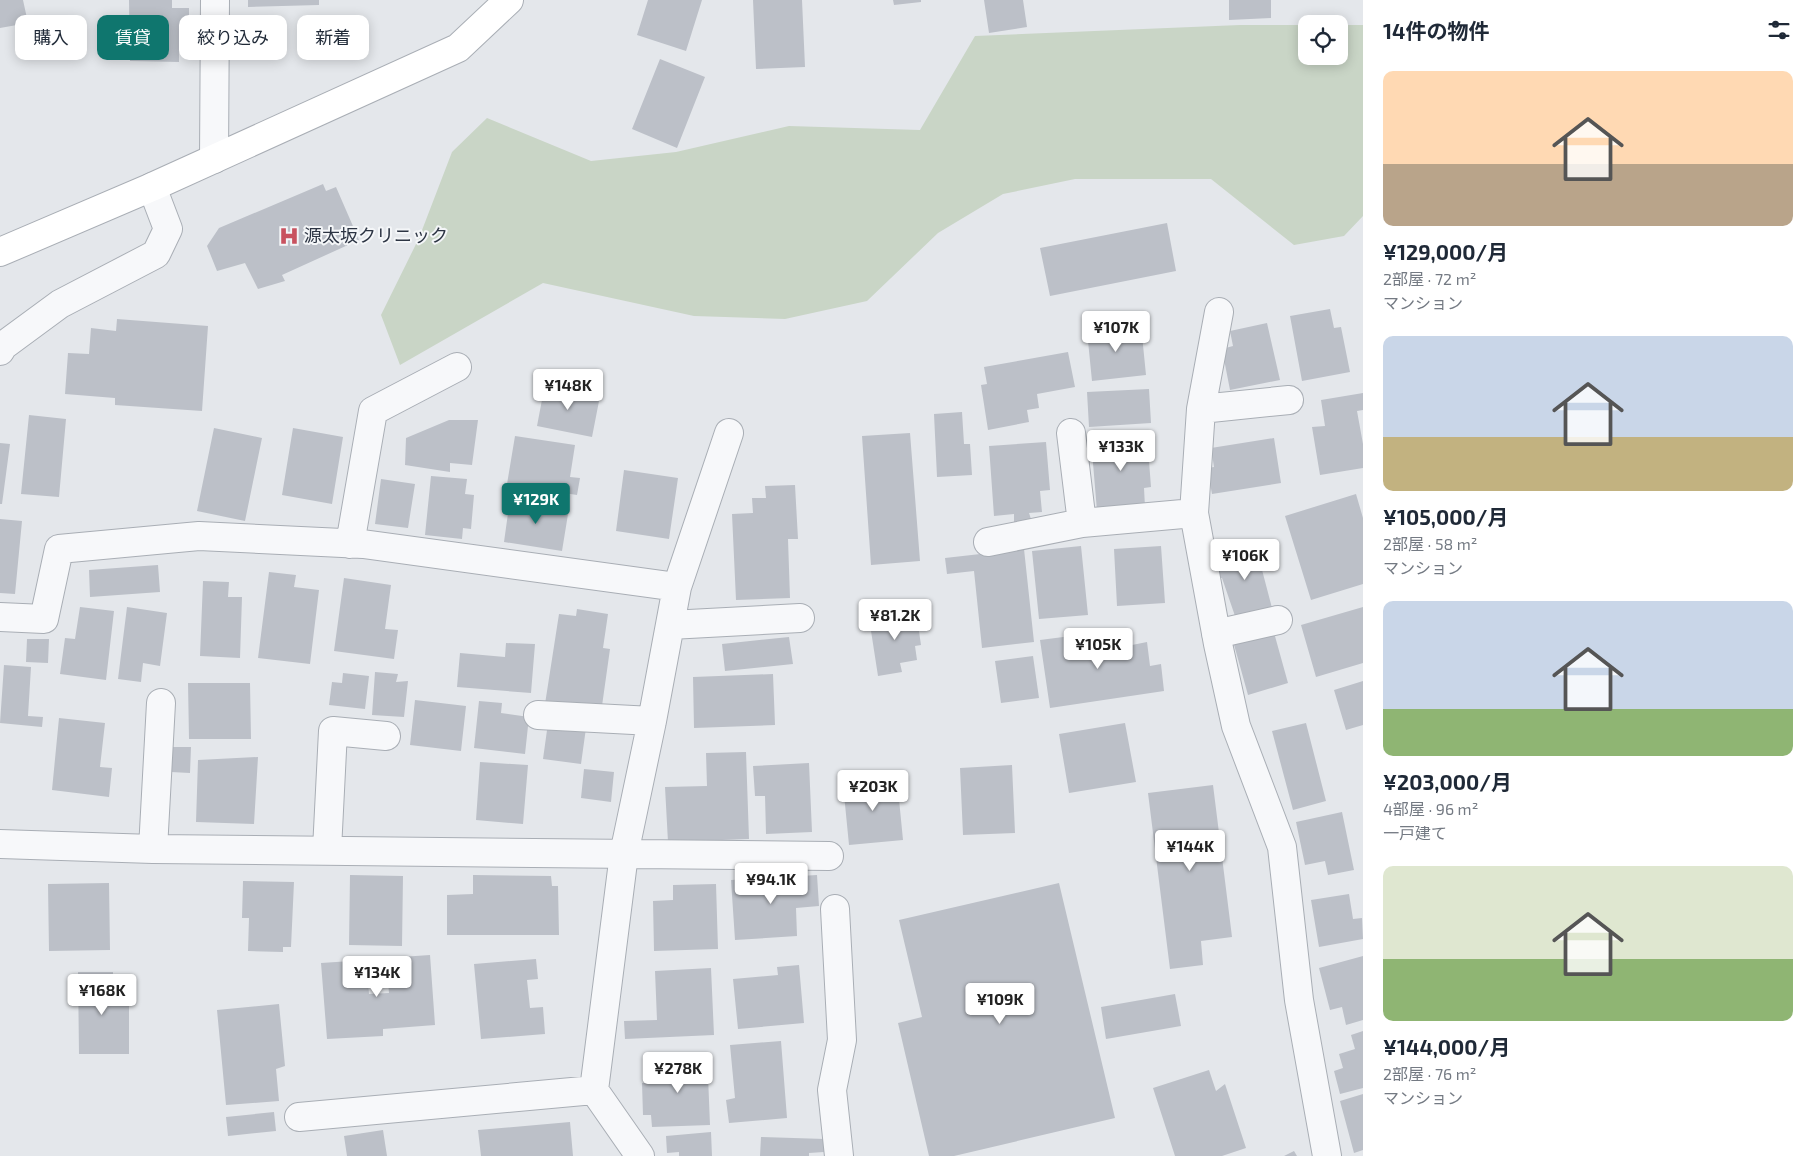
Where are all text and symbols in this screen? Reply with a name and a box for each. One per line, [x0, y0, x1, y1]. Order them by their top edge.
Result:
chip: 購入 [15, 15, 87, 60]
chip: 賃貸 [97, 15, 169, 60]
chip: 絞り込み [179, 15, 287, 60]
chip: 新着 [297, 15, 369, 60]
map controls [1298, 15, 1348, 65]
button: locate [1298, 15, 1348, 65]
icon: filters [1765, 16, 1793, 44]
text: 14件の物件 [1383, 18, 1489, 43]
icon: home [1543, 104, 1633, 194]
place label: 源太坂クリニック [304, 224, 448, 246]
hospital icon: 源太坂クリニック [278, 225, 300, 247]
text: ¥129,000/月 [1383, 239, 1508, 264]
text: 2部屋 · 72 m² [1383, 269, 1476, 288]
text: マンション [1383, 293, 1463, 312]
pin: ¥107K [1081, 310, 1151, 353]
text: ¥107K [1093, 317, 1139, 336]
pin: ¥148K [533, 368, 603, 411]
icon: home [1543, 369, 1633, 459]
text: ¥148K [544, 375, 592, 394]
pin: ¥133K [1086, 430, 1156, 472]
text: ¥133K [1098, 436, 1144, 455]
pin: ¥129K [501, 482, 571, 525]
text: ¥129K [513, 489, 559, 508]
text: ¥105,000/月 [1383, 504, 1508, 529]
text: 2部屋 · 58 m² [1383, 534, 1477, 553]
pin: ¥106K [1210, 538, 1280, 581]
text: ¥106K [1221, 545, 1269, 564]
text: マンション [1383, 558, 1463, 577]
pin: ¥81.2K [854, 598, 936, 641]
text: ¥81.2K [870, 605, 920, 624]
pin: ¥105K [1063, 628, 1133, 670]
text: ¥105K [1075, 634, 1121, 653]
icon: home [1543, 634, 1633, 724]
text: ¥203,000/月 [1383, 769, 1512, 794]
pin: ¥203K [838, 770, 908, 812]
text: ¥203K [848, 776, 898, 795]
text: 4部屋 · 96 m² [1383, 799, 1478, 818]
text: 一戸建て [1383, 823, 1447, 842]
pin: ¥144K [1155, 830, 1225, 872]
text: ¥144K [1166, 836, 1214, 855]
pin: ¥94.1K [730, 862, 812, 905]
text: ¥94.1K [746, 869, 796, 888]
icon: home [1543, 899, 1633, 989]
pin: ¥134K [342, 956, 412, 998]
text: ¥134K [354, 962, 400, 981]
pin: ¥168K [67, 974, 137, 1016]
text: ¥168K [78, 980, 126, 999]
pin: ¥109K [965, 982, 1035, 1025]
text: ¥109K [976, 989, 1024, 1008]
text: ¥144,000/月 [1383, 1034, 1510, 1059]
pin: ¥278K [643, 1052, 713, 1094]
text: ¥278K [654, 1058, 702, 1077]
text: 2部屋 · 76 m² [1383, 1064, 1476, 1083]
text: マンション [1383, 1088, 1463, 1107]

